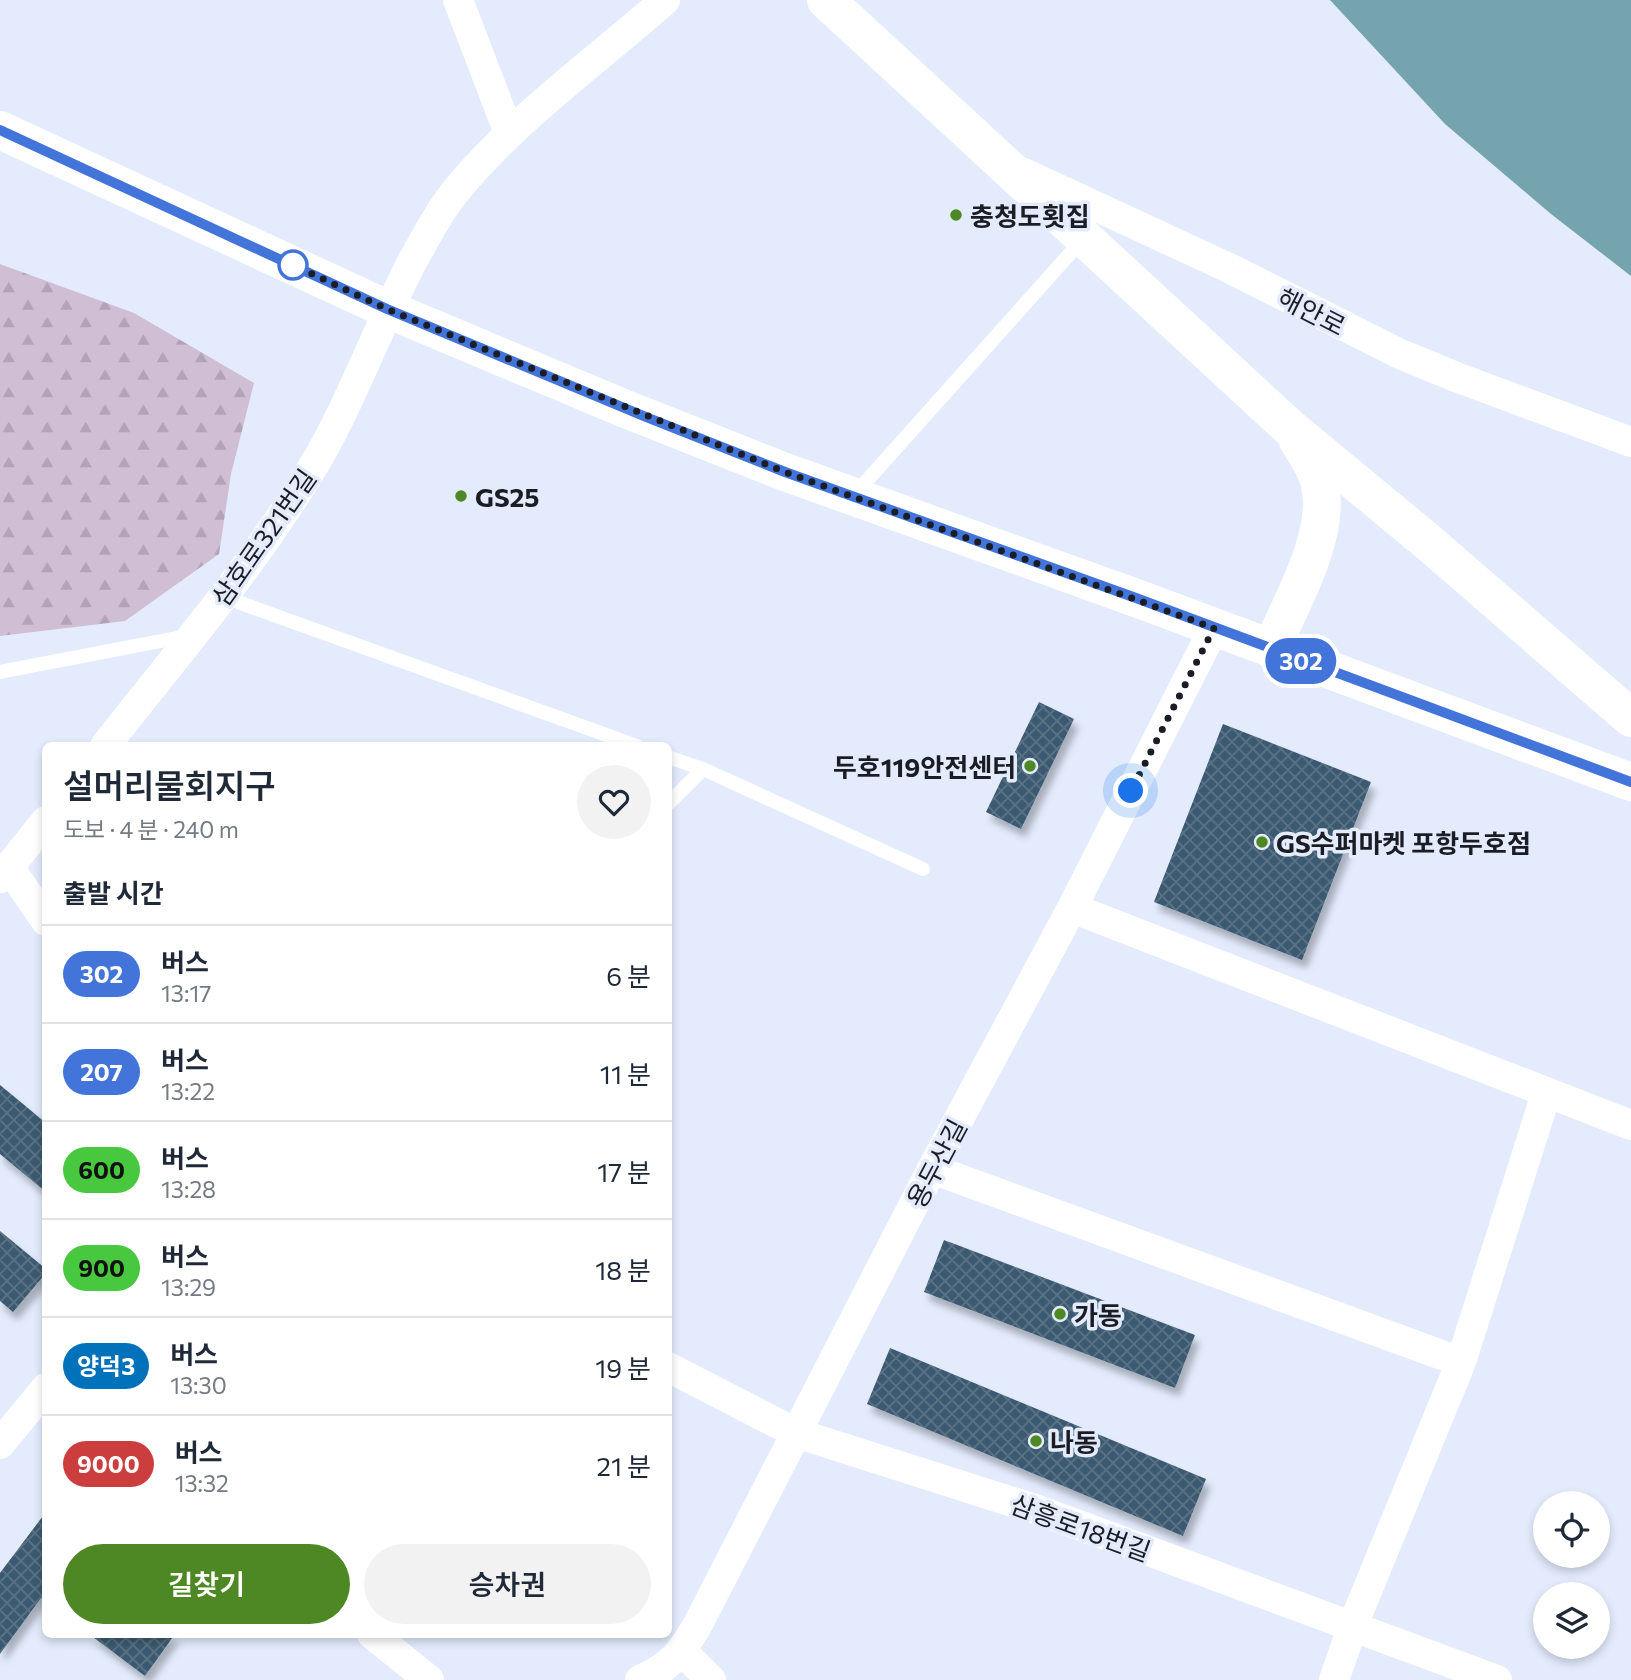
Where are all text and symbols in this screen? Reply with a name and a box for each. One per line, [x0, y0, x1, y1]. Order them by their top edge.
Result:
place label: 충청도횟집 [970, 200, 1090, 231]
marker: 충청도횟집 [948, 207, 964, 223]
unlabelled marker [278, 250, 308, 280]
street label: 해안로 [1273, 281, 1351, 341]
street label: 삼호로321번길 [204, 463, 322, 611]
place label: GS25 [475, 481, 540, 512]
marker: GS25 [453, 488, 469, 504]
line badge: 302 [1261, 638, 1341, 684]
text: 302 [1279, 646, 1323, 675]
place label: 두호119안전센터 [833, 751, 1016, 782]
marker: 두호119안전센터 [1022, 758, 1038, 774]
text: 설머리물회지구 [63, 764, 276, 805]
button: heart [577, 765, 651, 839]
your location [1113, 773, 1148, 808]
text: 도보 · 4 분 · 240 m [63, 815, 239, 843]
place label: GS수퍼마켓 포항두호점 [1276, 827, 1531, 858]
marker: GS수퍼마켓 포항두호점 [1254, 834, 1270, 850]
text: 출발 시간 [63, 877, 164, 908]
text: 버스 [161, 946, 209, 977]
text: 302 [80, 959, 123, 988]
text: 6 분 [606, 960, 651, 991]
text: 13:17 [161, 979, 211, 1007]
text: 버스 [161, 1044, 209, 1075]
text: 207 [80, 1057, 123, 1086]
text: 11 분 [600, 1058, 651, 1089]
text: 13:22 [161, 1077, 215, 1105]
street label: 용두산길 [900, 1113, 972, 1213]
text: 버스 [161, 1142, 209, 1173]
text: 600 [78, 1155, 125, 1184]
text: 17 분 [597, 1156, 651, 1187]
text: 13:28 [161, 1175, 216, 1203]
text: 버스 [161, 1240, 209, 1271]
text: 900 [78, 1253, 125, 1282]
text: 18 분 [595, 1254, 651, 1285]
text: 13:29 [161, 1273, 216, 1301]
place label: 가동 [1074, 1299, 1122, 1330]
marker: 가동 [1052, 1306, 1068, 1322]
text: 버스 [170, 1338, 218, 1369]
text: 양덕3 [77, 1351, 135, 1380]
text: 19 분 [595, 1352, 651, 1383]
text: 13:30 [170, 1371, 227, 1399]
place label: 나동 [1050, 1426, 1098, 1457]
marker: 나동 [1028, 1433, 1044, 1449]
text: 버스 [175, 1436, 223, 1467]
text: 9000 [77, 1449, 140, 1478]
text: 21 분 [597, 1450, 651, 1481]
text: 13:32 [175, 1469, 229, 1497]
street label: 삼흥로18번길 [1007, 1487, 1155, 1567]
map controls [1533, 1491, 1610, 1659]
button: locate [1533, 1491, 1610, 1568]
button: 길찾기 [63, 1544, 350, 1624]
button: 승차권 [364, 1544, 651, 1624]
button: layers [1533, 1582, 1610, 1659]

